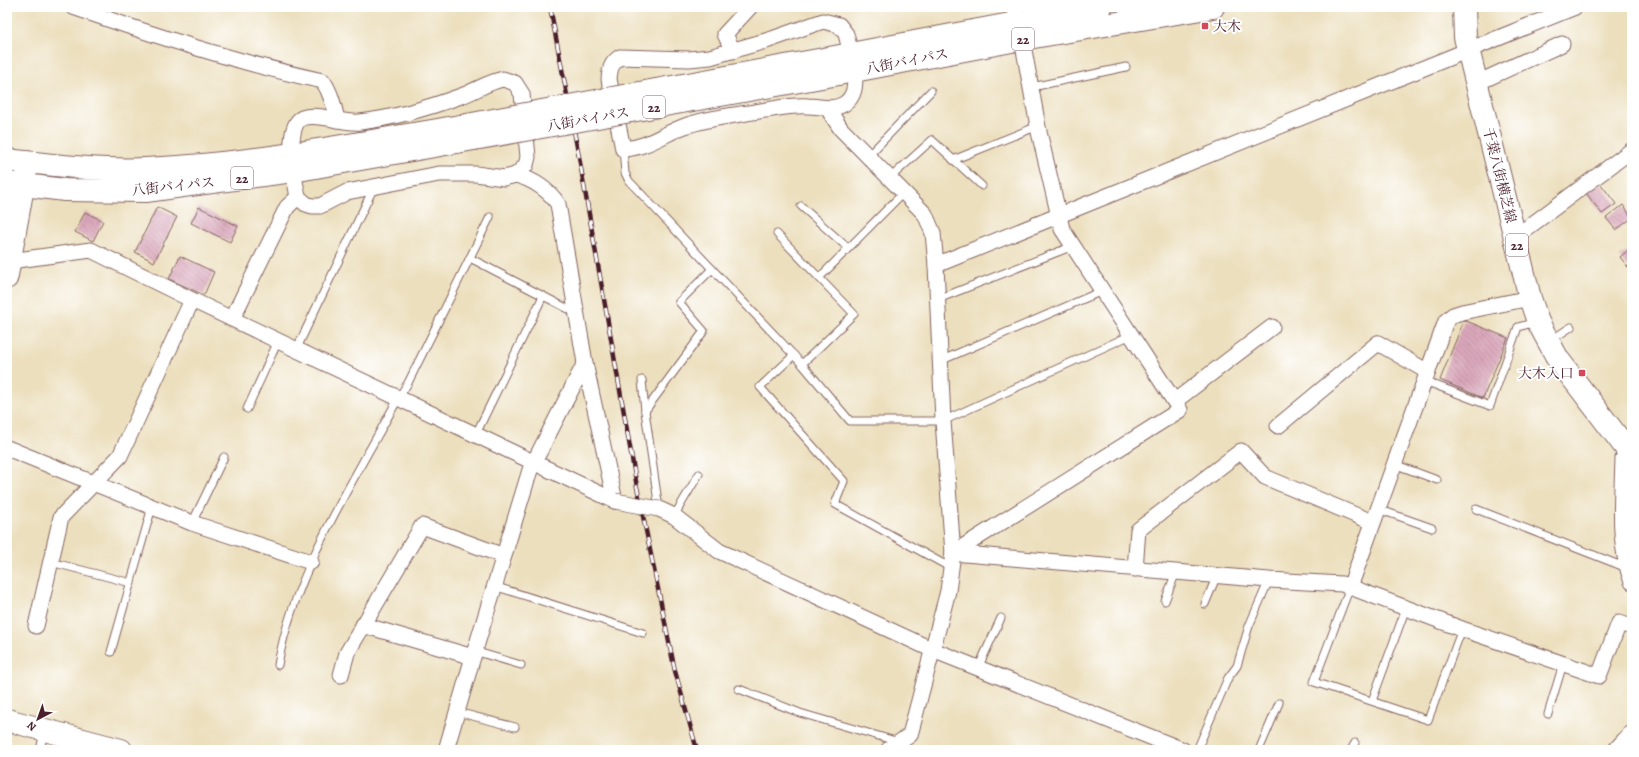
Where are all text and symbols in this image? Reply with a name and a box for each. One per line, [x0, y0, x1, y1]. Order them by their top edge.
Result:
place label: 大木 [1213, 17, 1241, 36]
marker: 大木 [1200, 21, 1210, 31]
road number: 22 [1012, 28, 1034, 50]
street label: 八街バイパス [864, 44, 950, 79]
road number: 22 [643, 96, 665, 118]
street label: 八街バイパス [545, 103, 631, 136]
street label: 千葉八街横芝線 [1478, 125, 1521, 225]
road number: 22 [231, 167, 253, 189]
street label: 八街バイパス [130, 173, 216, 200]
road number: 22 [1506, 234, 1528, 256]
place label: 大木入口 [1518, 364, 1574, 383]
marker: 大木入口 [1577, 368, 1587, 378]
north arrow [18, 699, 58, 739]
text: N [24, 718, 40, 734]

